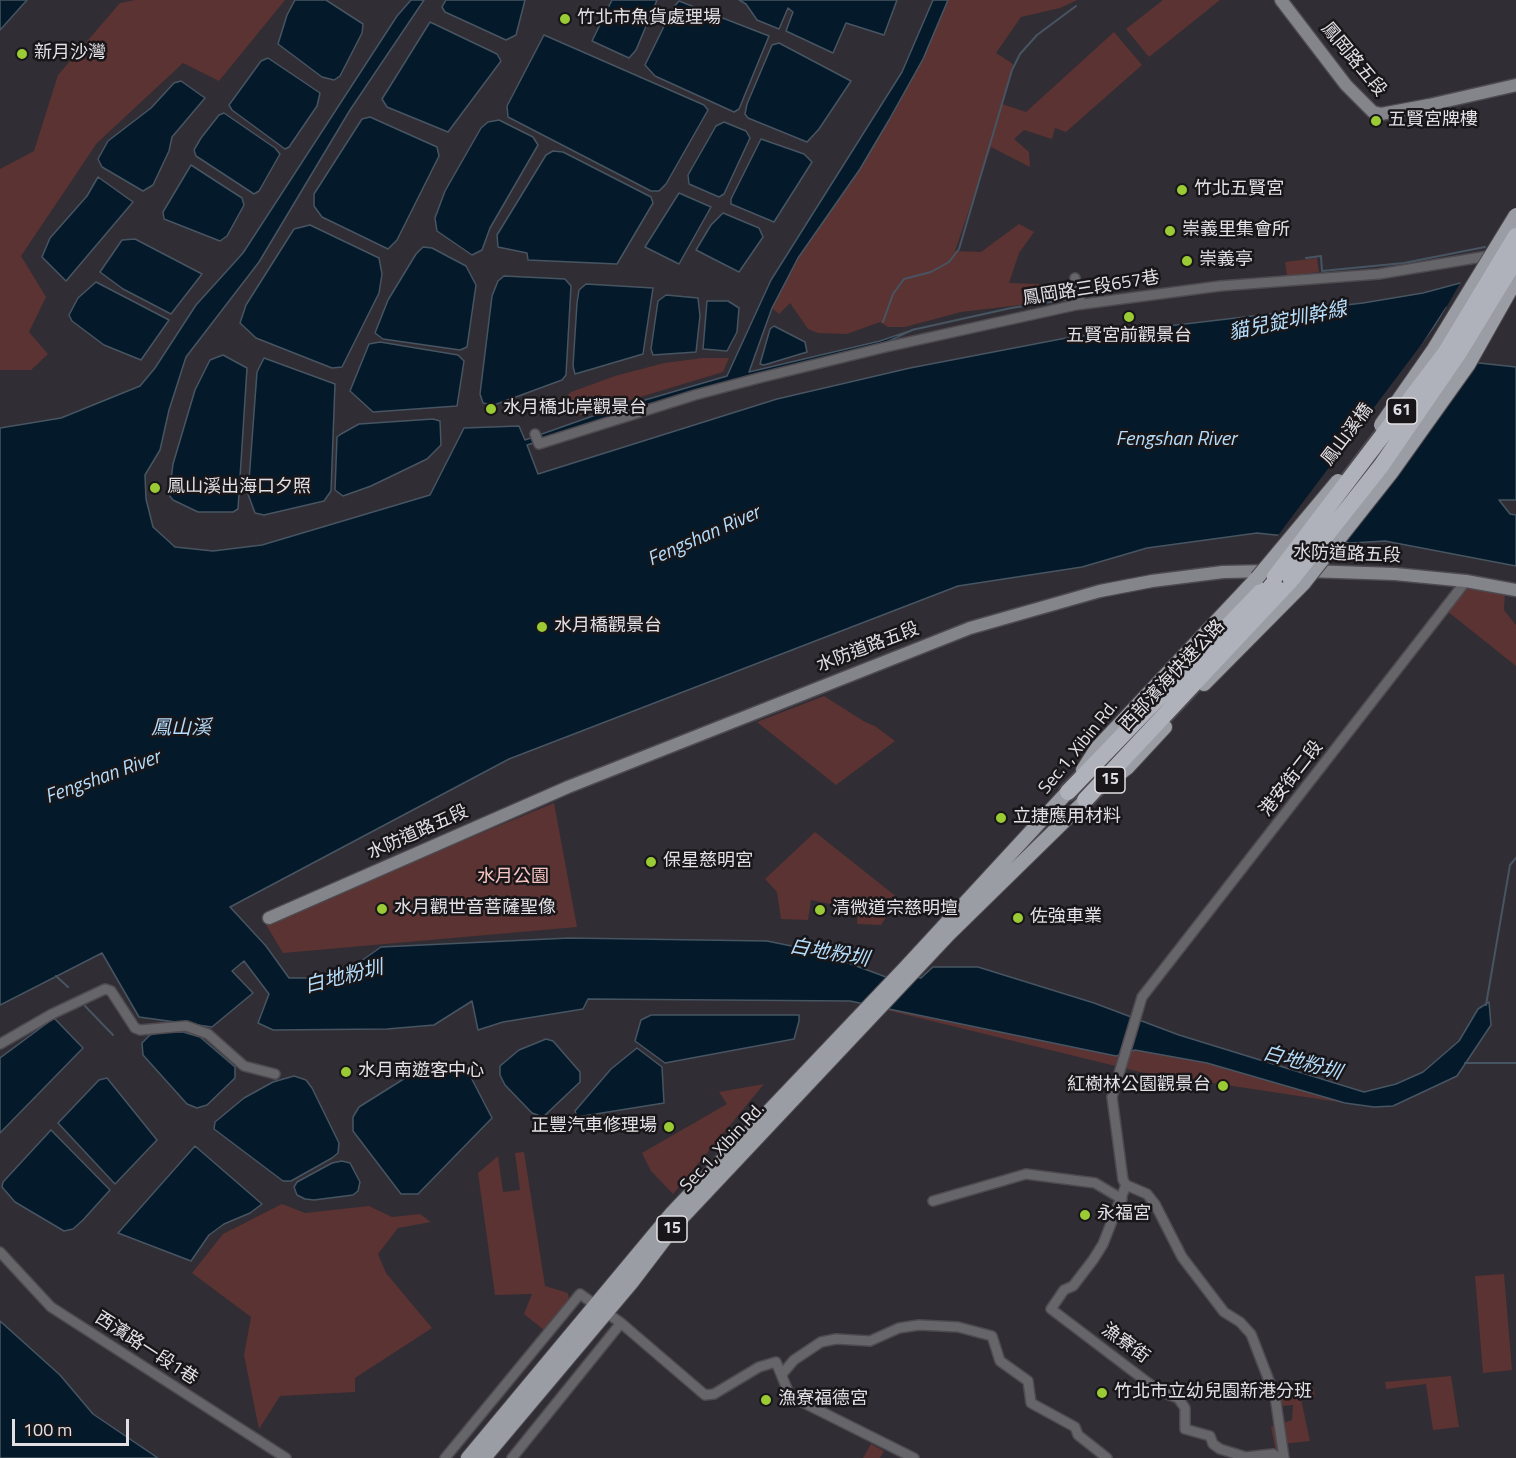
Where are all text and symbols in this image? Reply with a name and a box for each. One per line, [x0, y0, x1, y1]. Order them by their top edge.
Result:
place label: 竹北市魚貨處理場 [577, 8, 721, 30]
marker: 竹北市魚貨處理場 [558, 12, 572, 26]
street label: 鳳岡路五段 [1316, 19, 1390, 101]
place label: 新月沙灣 [34, 43, 106, 65]
marker: 新月沙灣 [15, 47, 29, 61]
place label: 五賢宮牌樓 [1388, 110, 1478, 132]
marker: 五賢宮牌樓 [1369, 114, 1383, 128]
place label: 竹北五賢宮 [1194, 179, 1284, 201]
marker: 竹北五賢宮 [1175, 183, 1189, 197]
place label: 崇義里集會所 [1182, 220, 1290, 242]
marker: 崇義里集會所 [1163, 224, 1177, 238]
place label: 崇義亭 [1199, 250, 1253, 272]
marker: 崇義亭 [1180, 254, 1194, 268]
street label: 鳳岡路三段657巷 [1021, 268, 1161, 310]
water label: 貓兒錠圳幹線 [1227, 298, 1349, 346]
marker: 五賢宮前觀景台 [1122, 310, 1136, 324]
place label: 五賢宮前觀景台 [1066, 326, 1192, 348]
place label: 水月橋北岸觀景台 [503, 398, 647, 420]
road number: 61 [1387, 398, 1417, 424]
street label: 鳳山溪橋 [1318, 400, 1378, 470]
marker: 水月橋北岸觀景台 [484, 402, 498, 416]
water label: Fengshan River [1116, 428, 1236, 452]
place label: 鳳山溪出海口夕照 [167, 477, 311, 499]
marker: 鳳山溪出海口夕照 [148, 481, 162, 495]
water label: Fengshan River [644, 501, 764, 573]
street label: 水防道路五段 [1293, 542, 1401, 568]
place label: 水月橋觀景台 [554, 616, 662, 638]
street label: 西部濱海快速公路 [1116, 616, 1230, 736]
street label: 水防道路五段 [814, 619, 922, 677]
marker: 水月橋觀景台 [535, 620, 549, 634]
street label: Sec.1, Xibin Rd. [1035, 697, 1123, 799]
water label: 鳳山溪 [151, 717, 211, 741]
street label: 港安街二段 [1256, 737, 1328, 821]
water label: Fengshan River [42, 746, 164, 810]
road number: 15 [1095, 767, 1125, 793]
street label: 水防道路五段 [364, 801, 472, 865]
place label: 立捷應用材料 [1013, 807, 1121, 829]
marker: 立捷應用材料 [994, 811, 1008, 825]
place label: 保星慈明宮 [663, 851, 753, 873]
marker: 保星慈明宮 [644, 855, 658, 869]
park label: 水月公園 [477, 867, 549, 889]
place label: 水月觀世音菩薩聖像 [394, 898, 556, 920]
place label: 清微道宗慈明壇 [832, 899, 958, 921]
marker: 水月觀世音菩薩聖像 [375, 902, 389, 916]
marker: 清微道宗慈明壇 [813, 903, 827, 917]
place label: 佐強車業 [1030, 907, 1102, 929]
marker: 佐強車業 [1011, 911, 1025, 925]
water label: 白地粉圳 [788, 935, 870, 973]
water label: 白地粉圳 [302, 957, 386, 999]
water label: 白地粉圳 [1260, 1042, 1344, 1086]
place label: 水月南遊客中心 [358, 1061, 484, 1083]
marker: 水月南遊客中心 [339, 1065, 353, 1079]
place label: 紅樹林公園觀景台 [1067, 1075, 1211, 1097]
marker: 紅樹林公園觀景台 [1216, 1079, 1230, 1093]
street label: Sec.1, Xibin Rd. [676, 1099, 770, 1197]
place label: 正豐汽車修理場 [531, 1116, 657, 1138]
marker: 正豐汽車修理場 [662, 1120, 676, 1134]
place label: 永福宮 [1097, 1204, 1151, 1226]
marker: 永福宮 [1078, 1208, 1092, 1222]
road number: 15 [657, 1216, 687, 1242]
street label: 西濱路一段1巷 [91, 1308, 201, 1390]
street label: 漁寮街 [1097, 1319, 1153, 1369]
place label: 竹北市立幼兒園新港分班 [1114, 1382, 1312, 1404]
marker: 竹北市立幼兒園新港分班 [1095, 1386, 1109, 1400]
place label: 漁寮福德宮 [778, 1389, 868, 1411]
marker: 漁寮福德宮 [759, 1393, 773, 1407]
scale bar [15, 1407, 132, 1445]
text: 100 m [23, 1416, 72, 1443]

